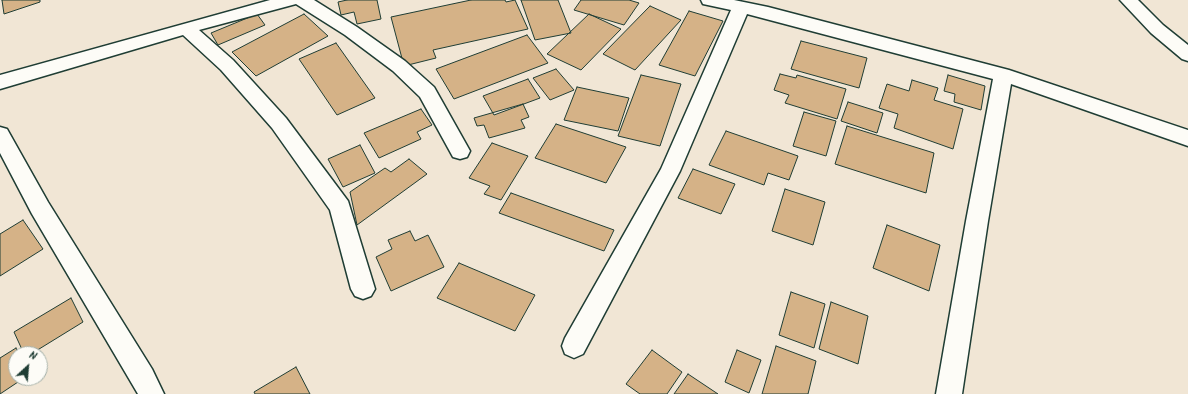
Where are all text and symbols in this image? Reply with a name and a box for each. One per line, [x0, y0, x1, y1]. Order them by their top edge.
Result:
north arrow [8, 346, 48, 386]
text: N [26, 346, 40, 366]

